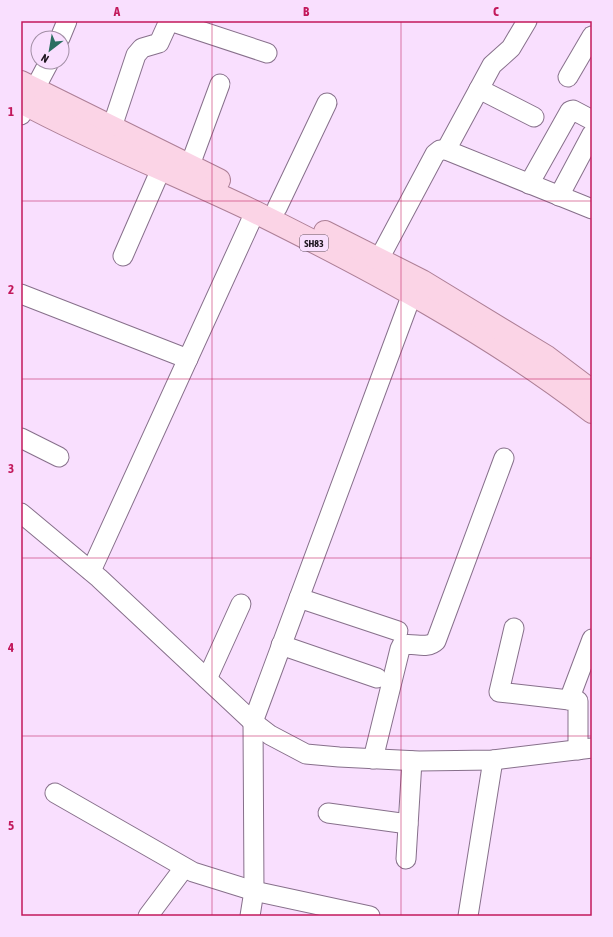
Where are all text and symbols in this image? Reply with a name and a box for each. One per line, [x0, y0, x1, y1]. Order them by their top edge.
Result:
text: A [113, 4, 121, 19]
text: B [303, 4, 310, 19]
text: C [493, 4, 499, 19]
north arrow [30, 30, 70, 70]
text: N [39, 52, 51, 65]
text: 1 [8, 104, 14, 119]
road number: SH83 [300, 235, 328, 251]
text: 2 [8, 282, 14, 297]
text: 3 [8, 461, 14, 476]
text: 4 [7, 640, 14, 655]
text: 5 [8, 818, 14, 833]

